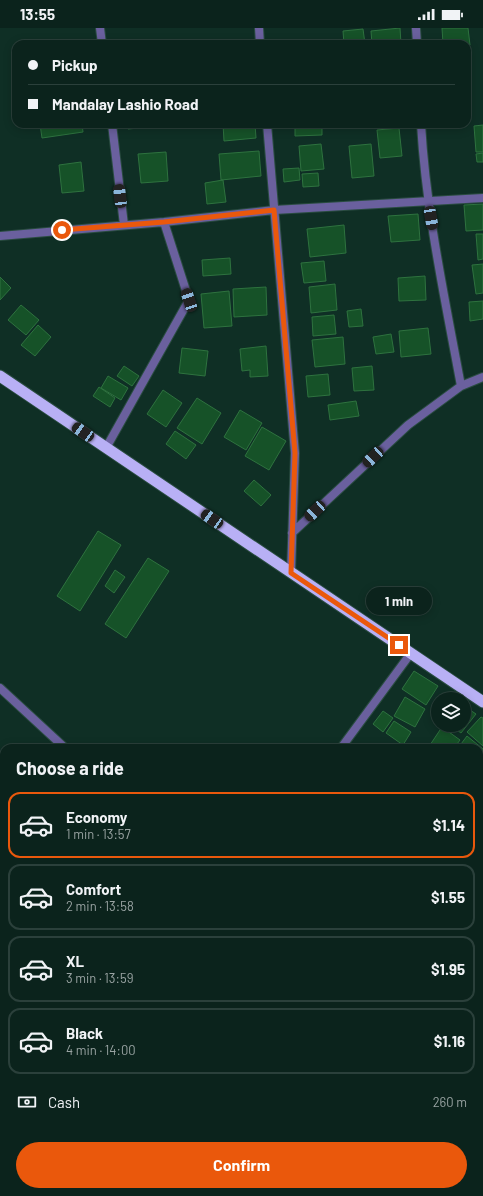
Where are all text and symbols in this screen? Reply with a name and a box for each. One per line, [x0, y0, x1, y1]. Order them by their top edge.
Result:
text: 13:55 [20, 5, 55, 23]
text: Pickup [52, 56, 98, 74]
text: Mandalay Lashio Road [52, 95, 198, 113]
car [113, 183, 127, 209]
car [423, 205, 439, 231]
route start [53, 221, 71, 239]
car [180, 287, 198, 313]
car [70, 420, 96, 444]
car [360, 444, 386, 470]
car [302, 498, 328, 524]
car [199, 507, 225, 531]
callout: 1 min [366, 587, 432, 615]
text: 1 min [385, 593, 413, 609]
route end [390, 636, 408, 654]
map controls [431, 692, 471, 732]
button: layers [431, 692, 471, 732]
text: Choose a ride [16, 757, 124, 779]
icon: car [18, 807, 54, 843]
text: Economy [66, 808, 127, 826]
text: $1.14 [433, 816, 465, 834]
text: 1 min · 13:57 [66, 826, 131, 842]
icon: car [18, 879, 54, 915]
text: Comfort [66, 880, 121, 898]
text: $1.55 [431, 888, 465, 906]
text: 2 min · 13:58 [66, 898, 134, 914]
icon: car [18, 951, 54, 987]
text: XL [66, 952, 84, 970]
text: $1.95 [431, 960, 465, 978]
text: 3 min · 13:59 [66, 970, 133, 986]
icon: car [18, 1023, 54, 1059]
text: Black [66, 1024, 103, 1042]
text: $1.16 [434, 1032, 465, 1050]
text: 4 min · 14:00 [66, 1042, 136, 1058]
icon: cash [16, 1091, 38, 1113]
text: Cash [48, 1093, 80, 1111]
text: 260 m [433, 1094, 467, 1110]
button: Confirm [16, 1142, 467, 1188]

